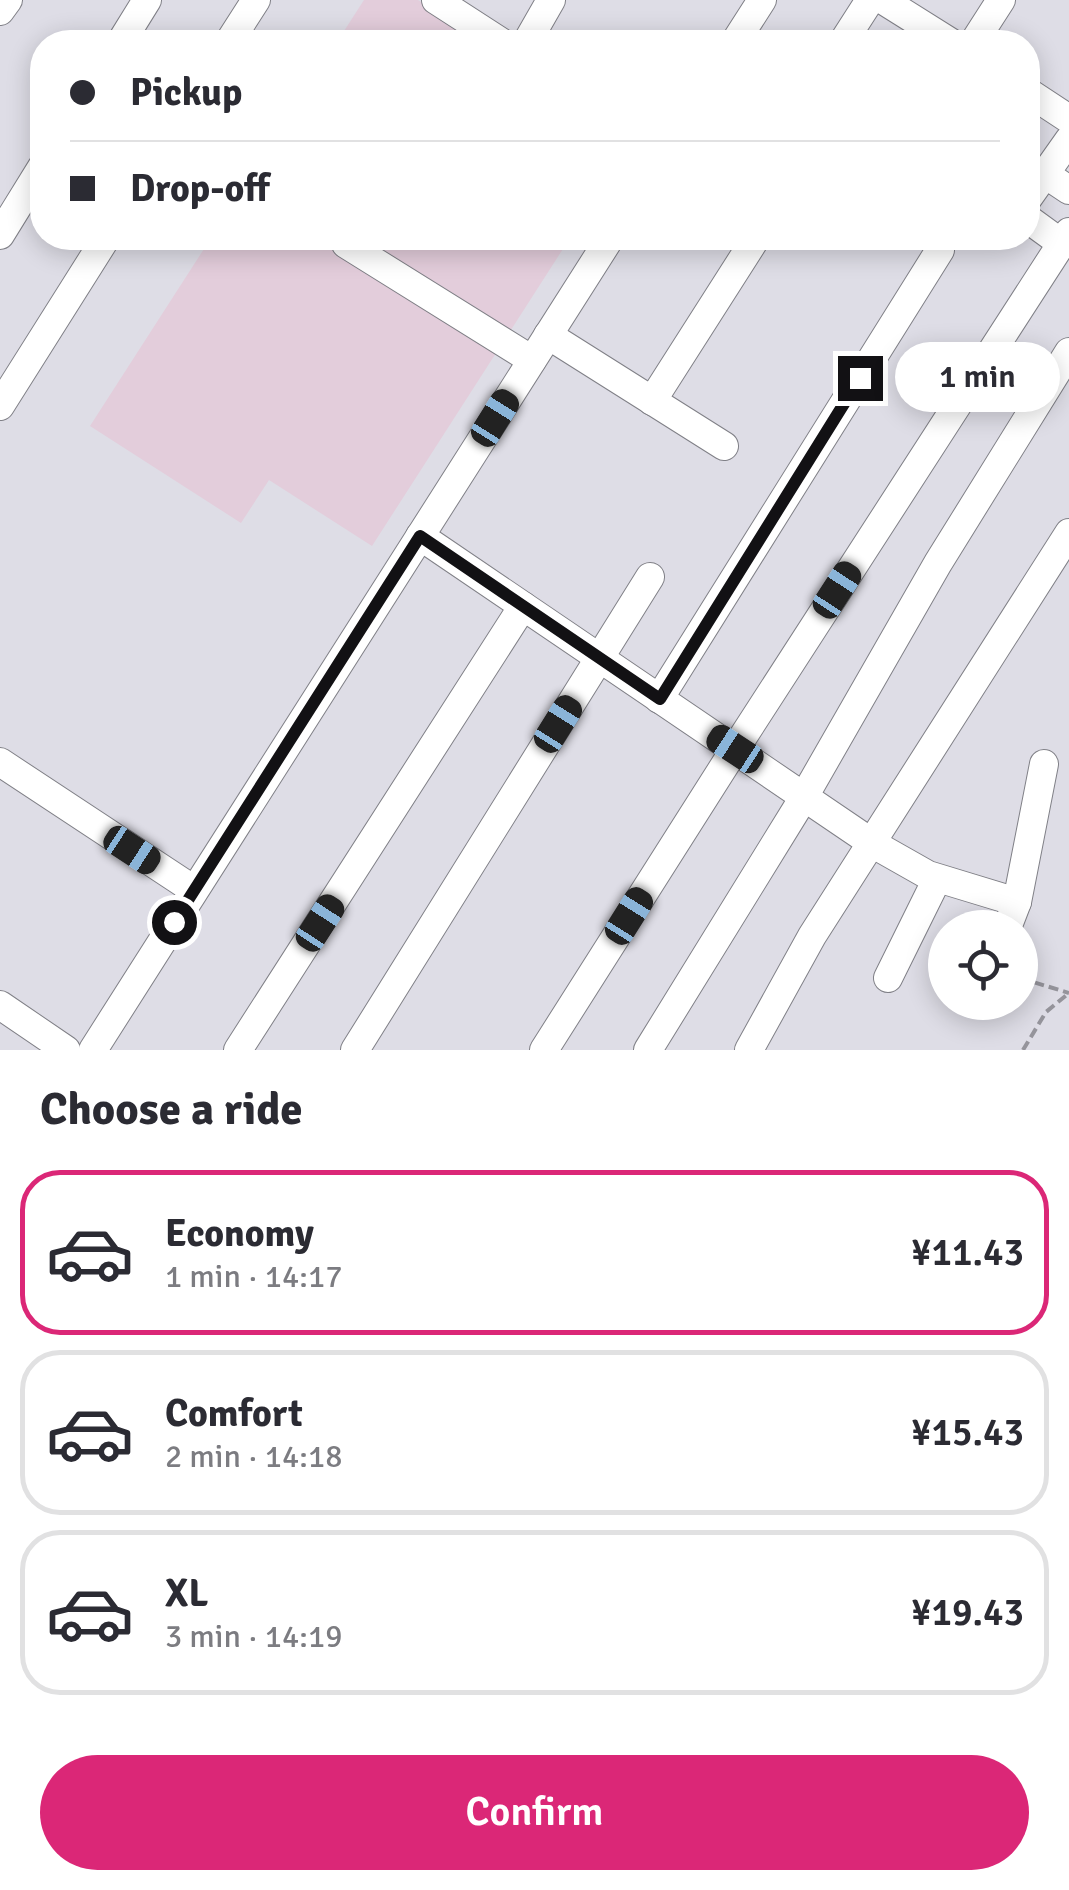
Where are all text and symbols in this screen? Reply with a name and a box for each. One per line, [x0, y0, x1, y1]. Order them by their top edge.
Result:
text: Pickup [130, 69, 242, 116]
text: Drop-off [130, 165, 270, 212]
callout: 1 min [895, 343, 1060, 413]
route end [838, 356, 883, 401]
text: 1 min [939, 357, 1016, 396]
car [466, 385, 524, 451]
car [808, 557, 866, 623]
car [529, 691, 587, 757]
car [702, 720, 768, 778]
car [99, 821, 165, 879]
car [600, 883, 658, 949]
car [291, 890, 349, 956]
route start [152, 900, 197, 945]
map controls [928, 910, 1038, 1020]
button: locate [928, 910, 1038, 1020]
text: Choose a ride [40, 1082, 303, 1137]
icon: car [45, 1208, 135, 1298]
text: Economy [165, 1210, 314, 1257]
text: ¥11.43 [911, 1229, 1024, 1276]
text: 1 min · 14:17 [165, 1257, 343, 1296]
icon: car [45, 1388, 135, 1478]
text: Comfort [165, 1390, 303, 1437]
text: ¥15.43 [911, 1409, 1024, 1456]
text: 2 min · 14:18 [165, 1437, 343, 1476]
icon: car [45, 1568, 135, 1658]
text: XL [165, 1570, 208, 1617]
text: ¥19.43 [911, 1589, 1024, 1636]
text: 3 min · 14:19 [165, 1617, 343, 1656]
button: Confirm [40, 1755, 1029, 1870]

